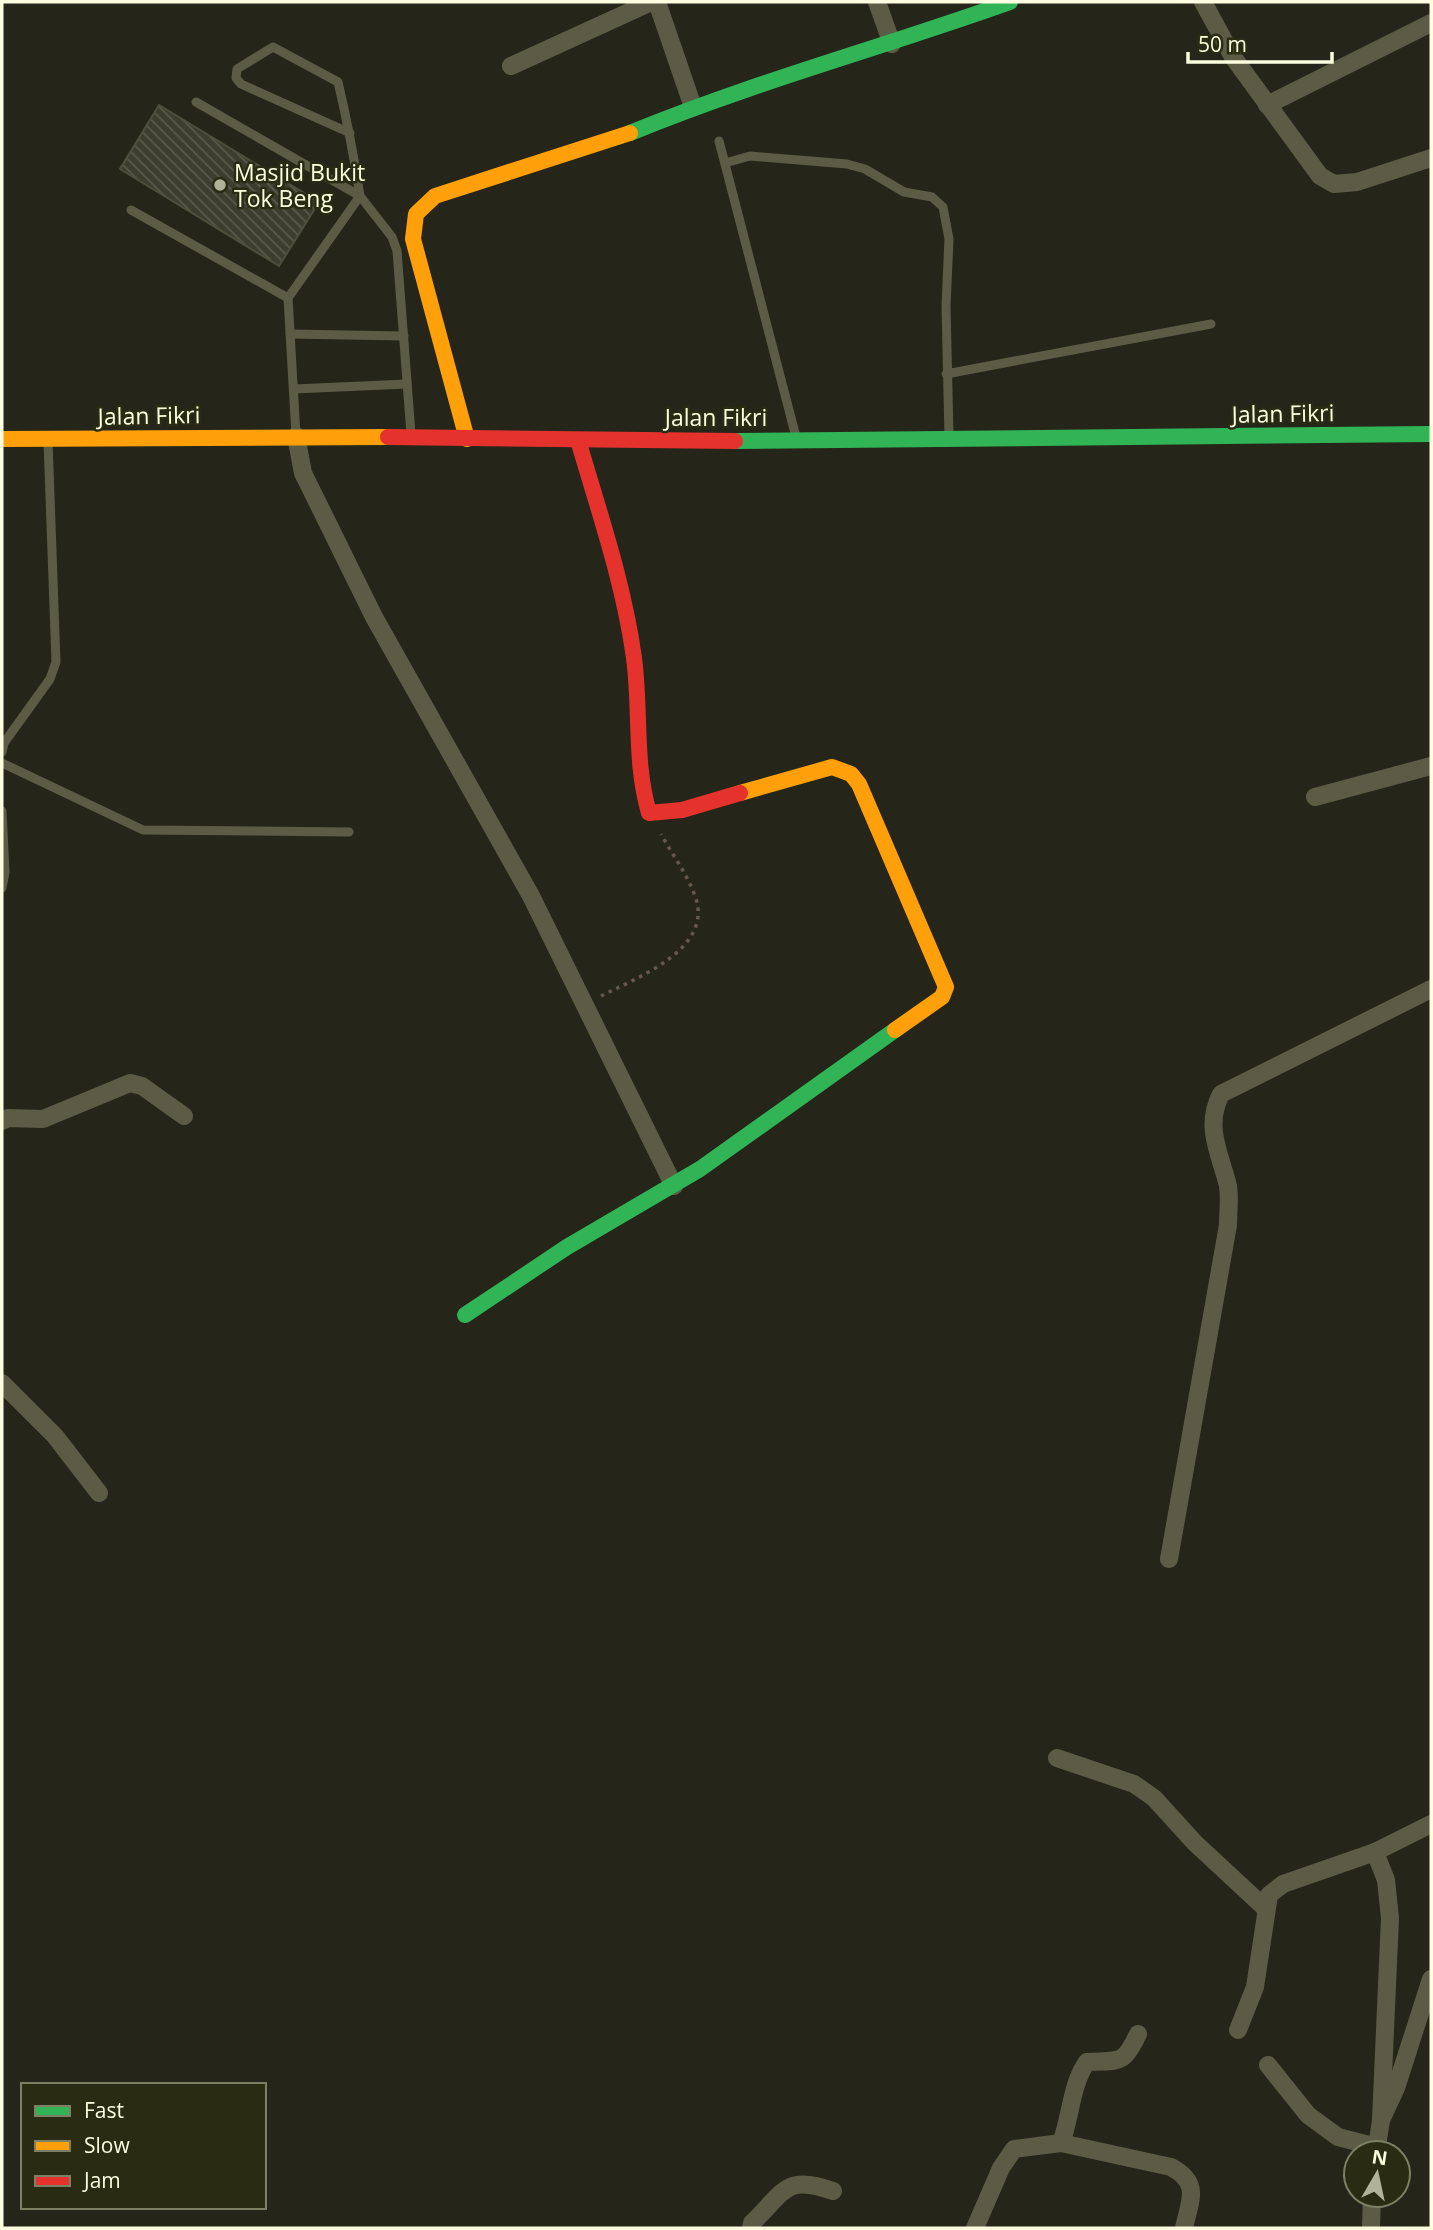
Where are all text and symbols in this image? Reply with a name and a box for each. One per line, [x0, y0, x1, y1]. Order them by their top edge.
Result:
scale bar [1188, 21, 1332, 65]
text: 50 m [1198, 30, 1247, 58]
place label: Masjid Bukit Tok Beng [234, 156, 365, 214]
marker: Masjid Bukit Tok Beng [212, 177, 228, 193]
street label: Jalan Fikri [1229, 396, 1335, 430]
street label: Jalan Fikri [95, 398, 201, 432]
street label: Jalan Fikri [663, 401, 767, 433]
legend [21, 2083, 266, 2209]
text: Fast [84, 2096, 124, 2124]
text: Slow [84, 2131, 130, 2159]
north arrow [1342, 2139, 1412, 2209]
text: N [1370, 2143, 1389, 2171]
text: Jam [82, 2166, 121, 2194]

